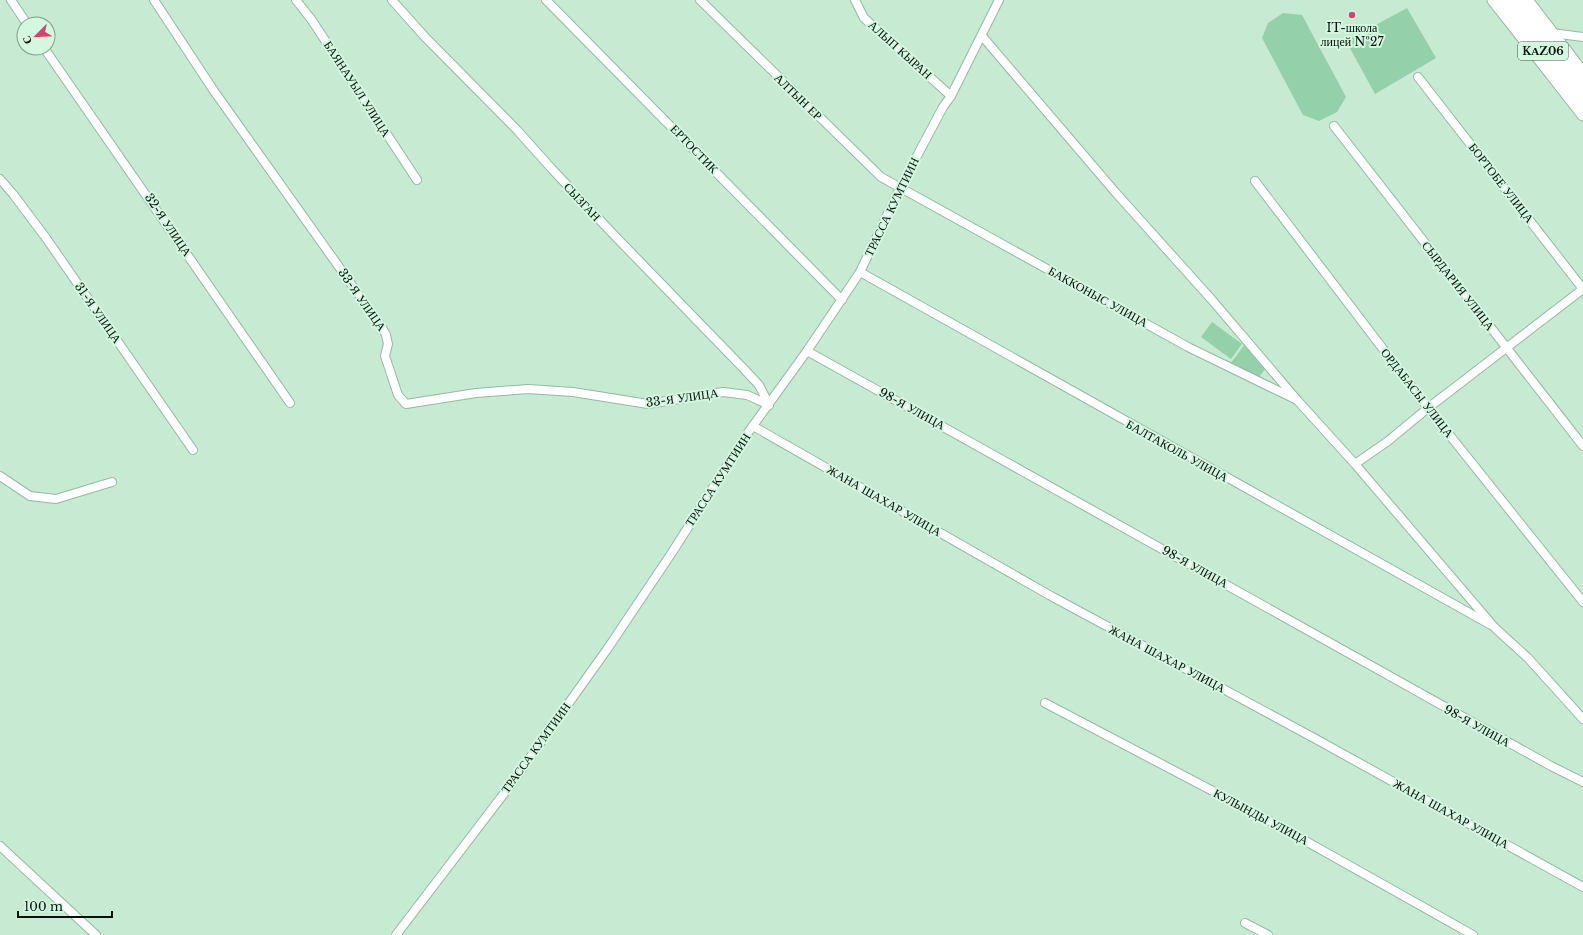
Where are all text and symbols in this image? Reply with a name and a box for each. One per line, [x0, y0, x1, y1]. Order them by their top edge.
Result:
marker: IT-школа лицей №27 [1347, 10, 1357, 20]
north arrow [16, 16, 56, 56]
street label: АЛЫП КЫРАН [865, 17, 935, 82]
place label: IT-школа лицей №27 [1321, 20, 1384, 49]
text: С [19, 34, 35, 47]
street label: БАЯНАУЫЛ УЛИЦА [321, 38, 394, 140]
road number: KАZ06 [1518, 42, 1568, 60]
street label: АЛТЫН ЕР [771, 70, 826, 123]
street label: ЕРТОСТИК [667, 121, 722, 177]
street label: БОРТОБЕ УЛИЦА [1466, 140, 1537, 226]
street label: ТРАССА КУМТИИН [861, 155, 922, 259]
street label: СЫЗГАН [561, 179, 604, 224]
street label: 32-Я УЛИЦА [142, 190, 195, 259]
street label: СЫРДАРИЯ УЛИЦА [1419, 238, 1498, 334]
street label: БАККОНЫС УЛИЦА [1046, 263, 1151, 330]
street label: 33-Я УЛИЦА [335, 265, 390, 334]
street label: 31-Я УЛИЦА [72, 279, 125, 346]
street label: ОРДАБАСЫ УЛИЦА [1378, 345, 1457, 441]
street label: 98-Я УЛИЦА [877, 384, 948, 433]
street label: 33-Я УЛИЦА [645, 385, 719, 410]
street label: БАЛТАКОЛЬ УЛИЦА [1124, 416, 1231, 485]
street label: ТРАССА КУМТИИН [682, 430, 754, 529]
street label: ЖАНА ШАХАР УЛИЦА [824, 462, 944, 540]
street label: 98-Я УЛИЦА [1160, 542, 1231, 591]
street label: ЖАНА ШАХАР УЛИЦА [1106, 621, 1228, 696]
street label: ТРАССА КУМТИИН [498, 699, 574, 796]
street label: 98-Я УЛИЦА [1442, 701, 1513, 750]
street label: ЖАНА ШАХАР УЛИЦА [1391, 776, 1512, 852]
street label: КУЛЫНДЫ УЛИЦА [1211, 785, 1312, 848]
scale bar [18, 893, 112, 919]
text: 100 m [24, 899, 63, 914]

